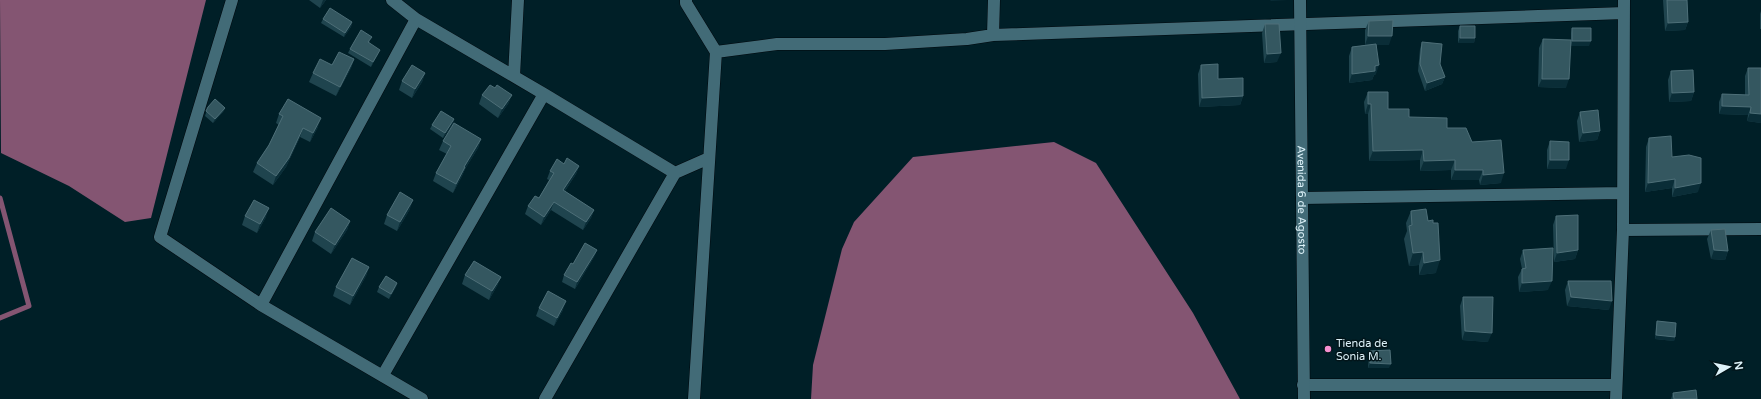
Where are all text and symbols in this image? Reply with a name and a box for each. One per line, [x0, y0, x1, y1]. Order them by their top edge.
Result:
street label: Avenida 6 de Agosto [1295, 145, 1309, 255]
place label: Tienda de Sonia M. [1336, 337, 1387, 363]
marker: Tienda de Sonia M. [1323, 344, 1333, 354]
north arrow [1709, 347, 1749, 387]
text: N [1731, 360, 1745, 371]

